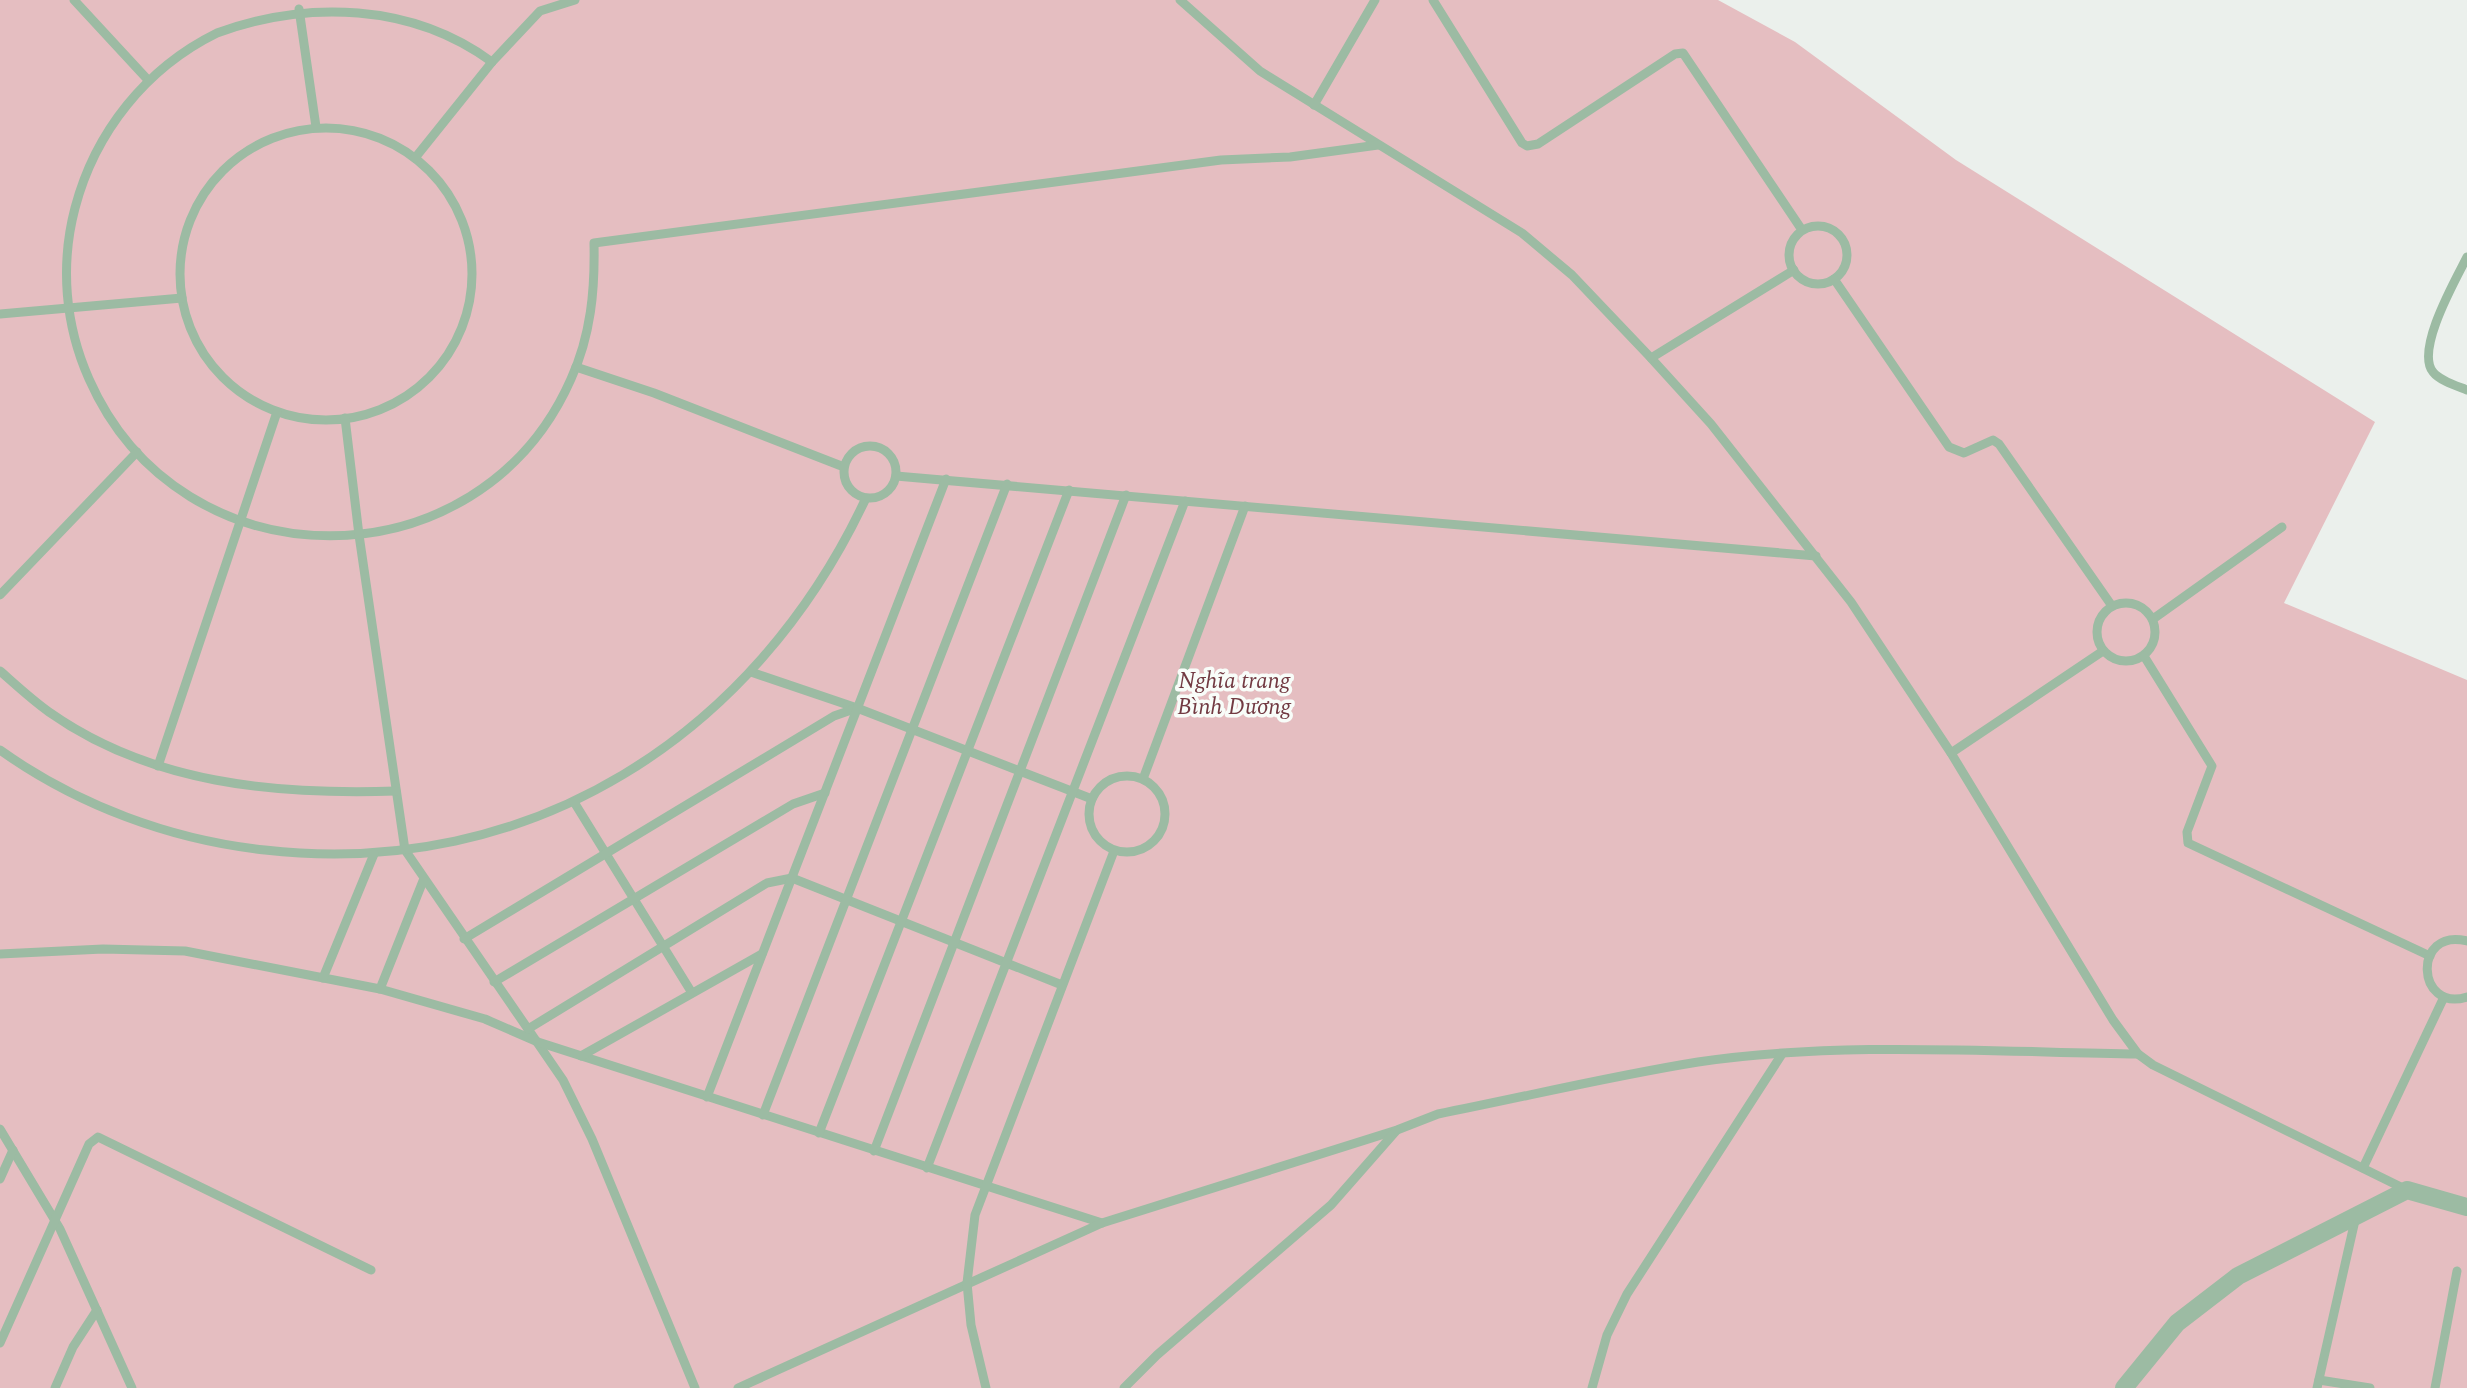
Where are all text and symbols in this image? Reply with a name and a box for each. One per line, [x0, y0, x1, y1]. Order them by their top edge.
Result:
park label: Nghĩa trang Bình Dương [1177, 664, 1291, 725]

